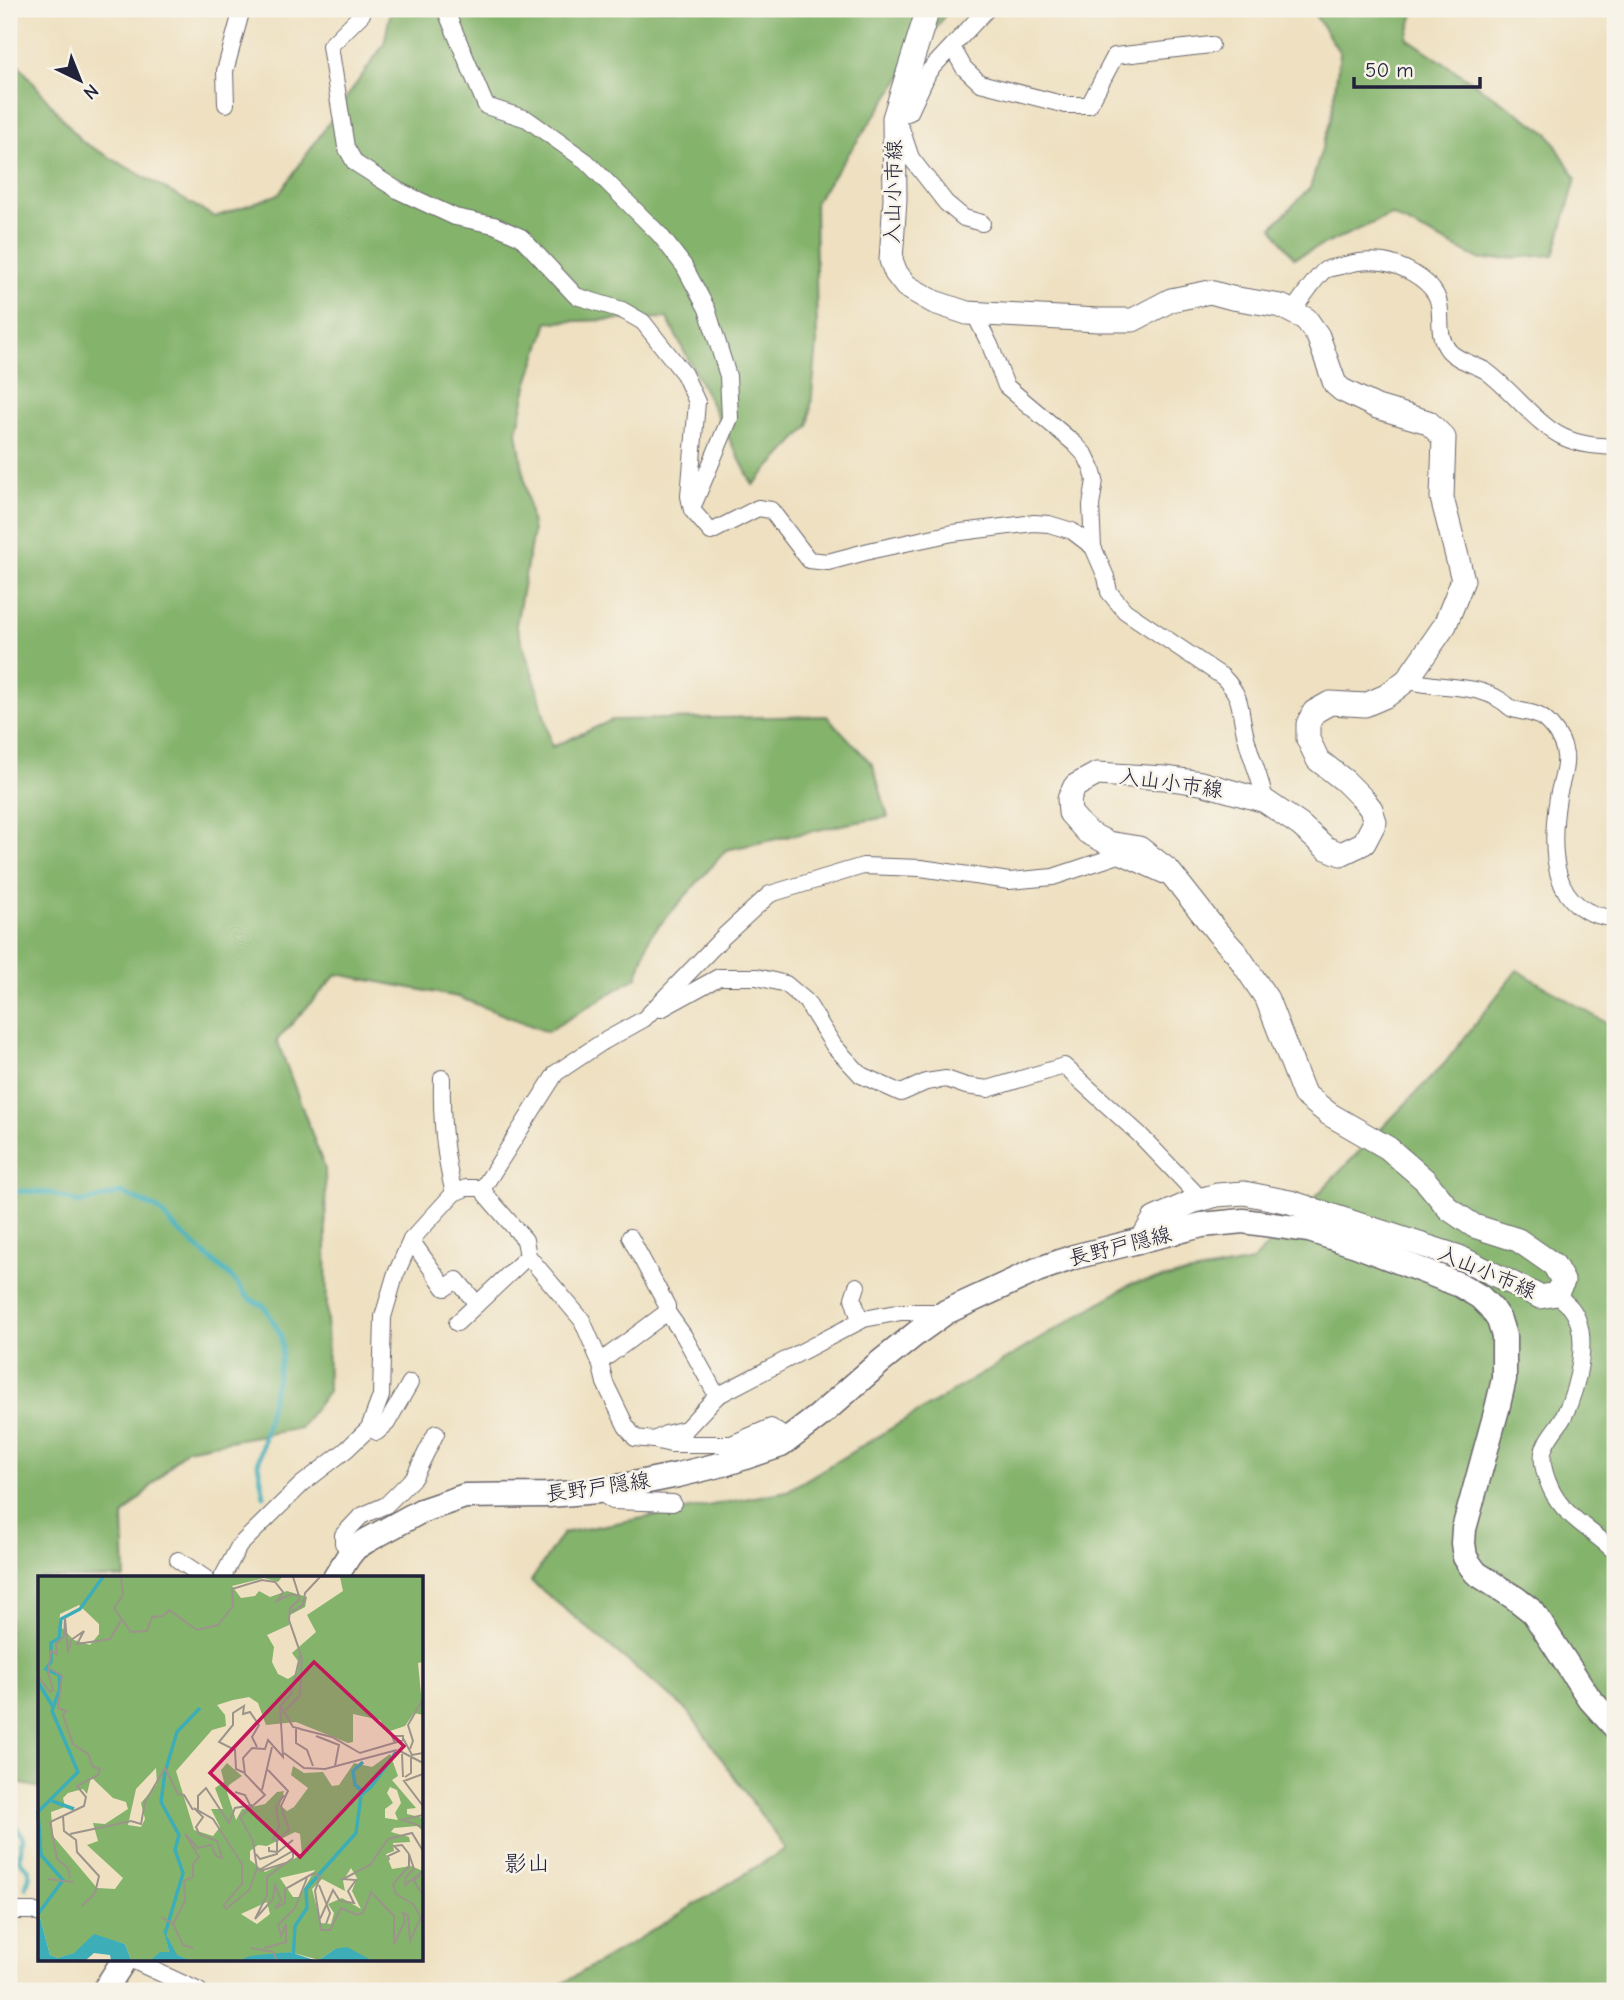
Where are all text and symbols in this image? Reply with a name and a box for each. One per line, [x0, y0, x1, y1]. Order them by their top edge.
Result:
north arrow [46, 46, 116, 116]
scale bar [1354, 46, 1480, 90]
text: 50 m [1365, 58, 1414, 82]
text: N [79, 79, 103, 104]
street label: 入山小市線 [880, 139, 906, 245]
street label: 入山小市線 [1117, 764, 1225, 802]
street label: 長野戸隠線 [1066, 1222, 1174, 1270]
street label: 入山小市線 [1434, 1240, 1540, 1304]
street label: 長野戸隠線 [544, 1468, 652, 1506]
inset map [38, 1576, 424, 1962]
district label: 影山 [504, 1850, 550, 1877]

